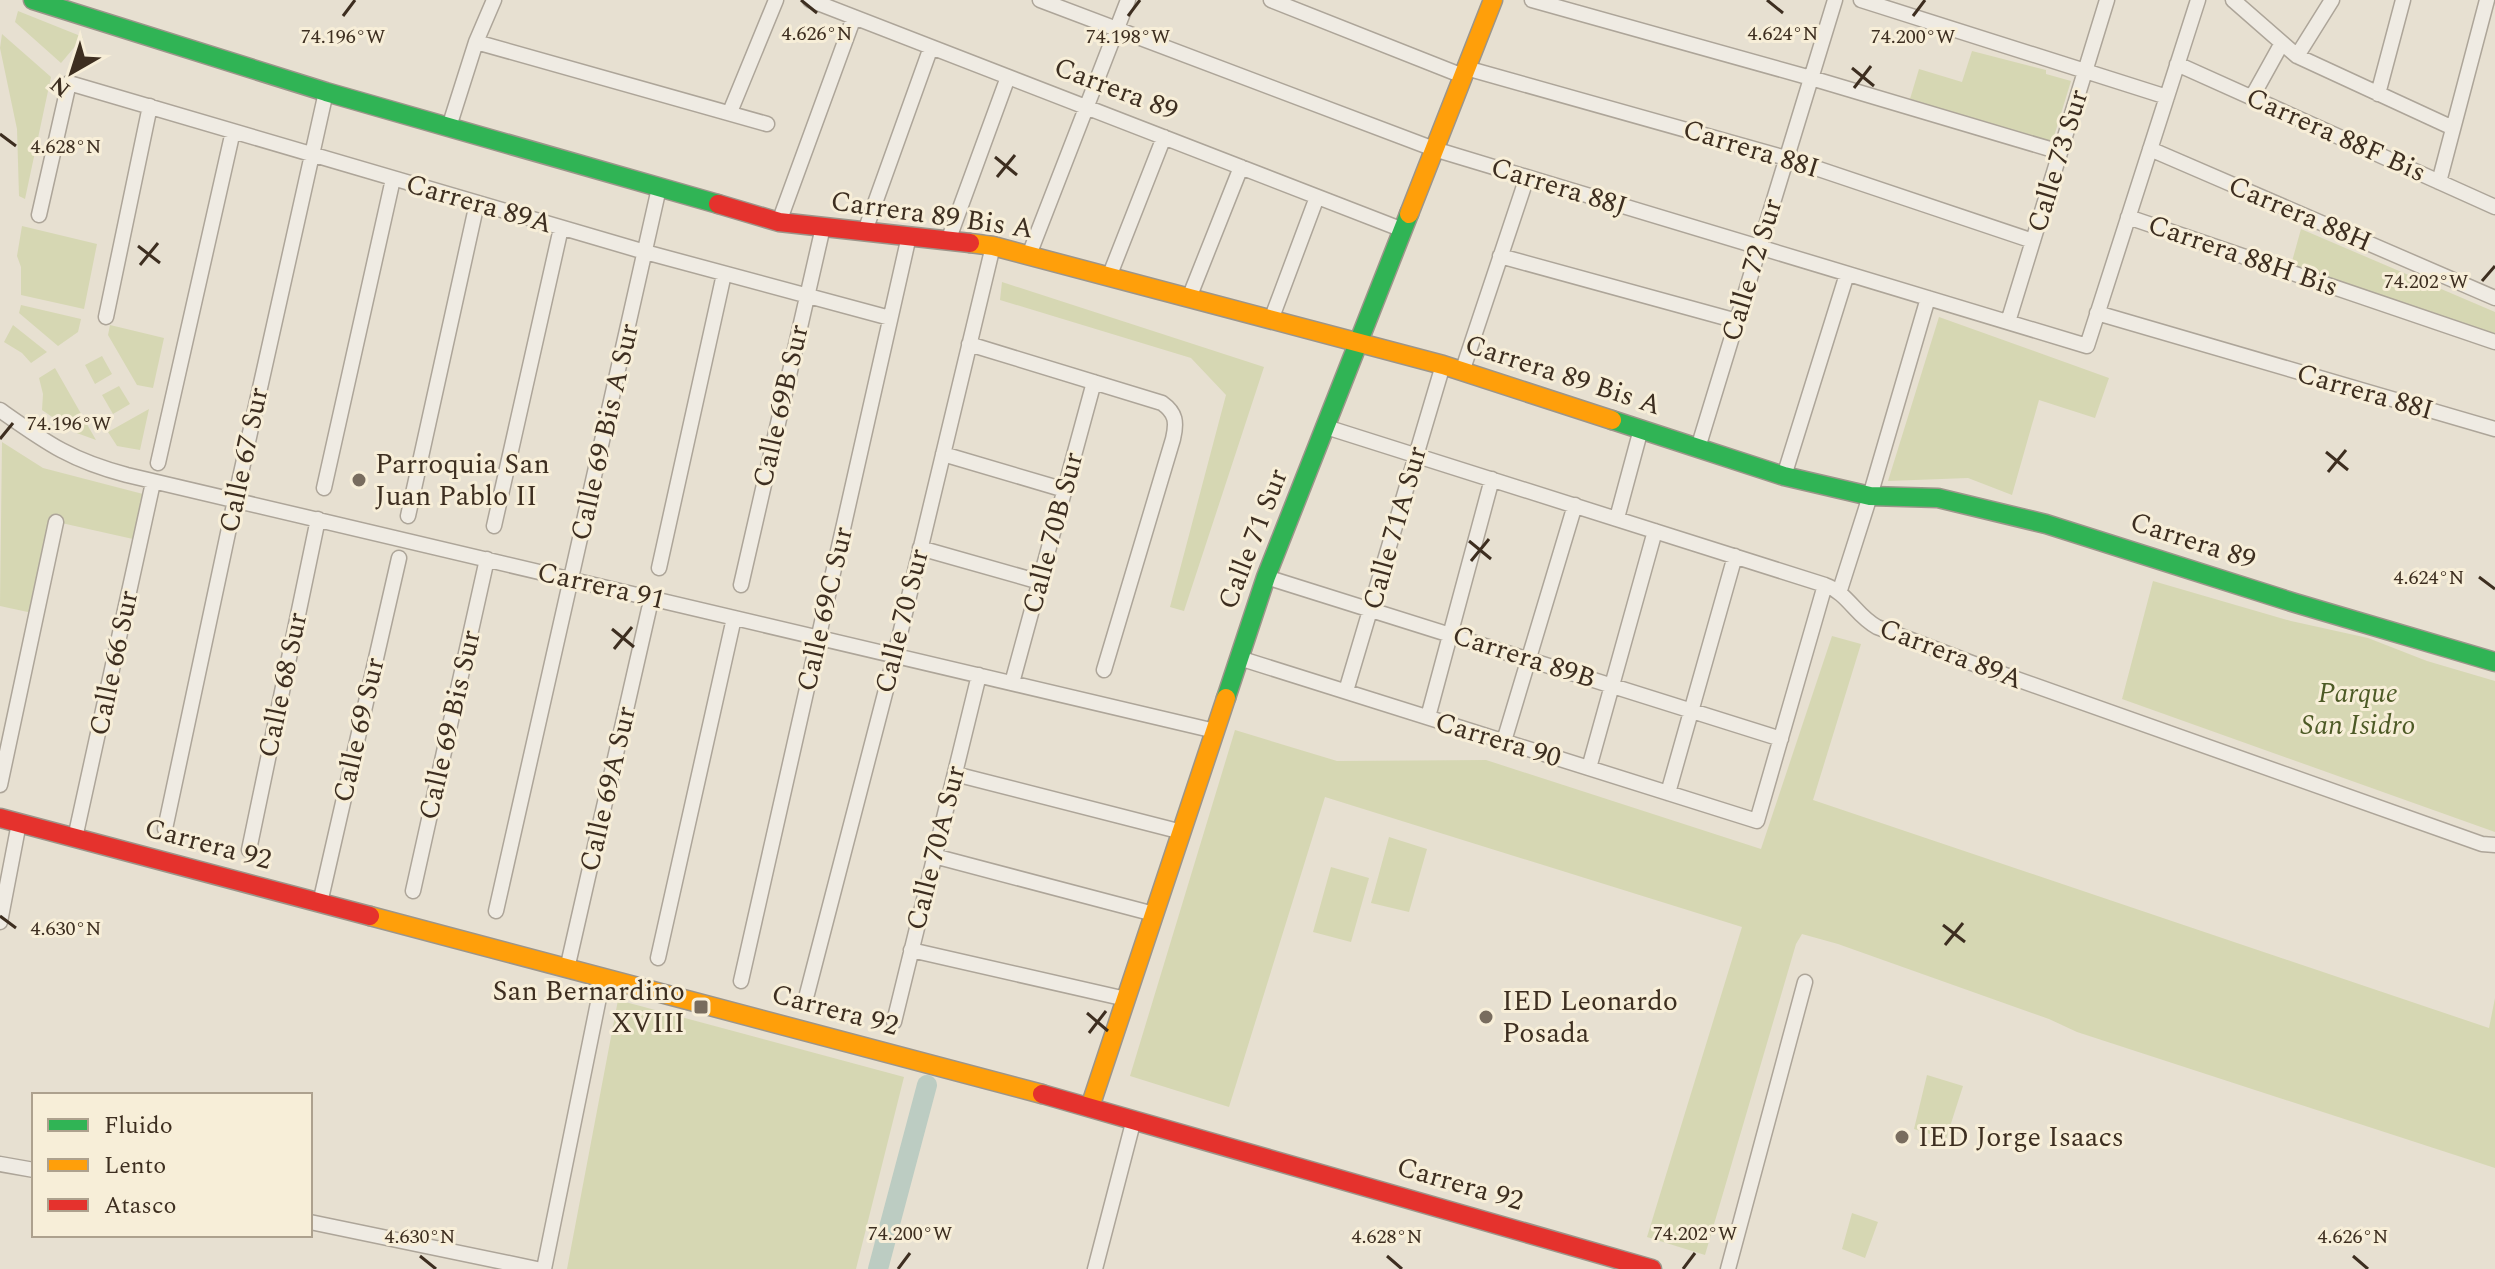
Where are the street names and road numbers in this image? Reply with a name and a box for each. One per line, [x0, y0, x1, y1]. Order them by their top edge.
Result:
street label: Carrera 89 [1048, 46, 1184, 132]
street label: Carrera 88F Bis [2239, 76, 2433, 194]
street label: Calle 73 Sur [2016, 84, 2100, 238]
street label: Carrera 88I [1677, 108, 1825, 190]
street label: Carrera 88J [1485, 146, 1633, 228]
street label: Carrera 89A [401, 163, 557, 245]
street label: Carrera 88H [2221, 164, 2379, 264]
street label: Carrera 89 Bis A [828, 180, 1036, 250]
street label: Calle 72 Sur [1710, 193, 1794, 347]
street label: Carrera 88H Bis [2142, 203, 2344, 309]
street label: Calle 69 Bis A Sur [559, 319, 651, 545]
street label: Calle 69B Sur [741, 320, 821, 492]
street label: Carrera 89 Bis A [1459, 323, 1667, 427]
street label: Carrera 88I [2291, 352, 2439, 432]
street label: Calle 67 Sur [208, 383, 280, 537]
street label: Calle 71A Sur [1351, 441, 1439, 615]
street label: Calle 70B Sur [1011, 447, 1095, 619]
street label: Calle 71 Sur [1206, 462, 1300, 616]
street label: Carrera 89 [2125, 500, 2261, 582]
street label: Calle 69C Sur [785, 522, 865, 696]
street label: Calle 70 Sur [863, 544, 941, 698]
street label: Carrera 91 [533, 550, 669, 622]
street label: Calle 66 Sur [78, 586, 150, 740]
street label: Carrera 89A [1873, 607, 2029, 701]
street label: Calle 68 Sur [247, 608, 319, 762]
street label: Carrera 89B [1447, 614, 1601, 700]
street label: Calle 69 Bis Sur [407, 626, 493, 824]
street label: Calle 69 Sur [321, 653, 397, 807]
street label: Carrera 90 [1430, 700, 1566, 780]
street label: Calle 69A Sur [568, 702, 648, 876]
street label: Calle 70A Sur [895, 761, 977, 935]
street label: Carrera 92 [140, 806, 276, 882]
street label: Carrera 92 [767, 972, 903, 1048]
street label: Carrera 92 [1392, 1145, 1528, 1223]

